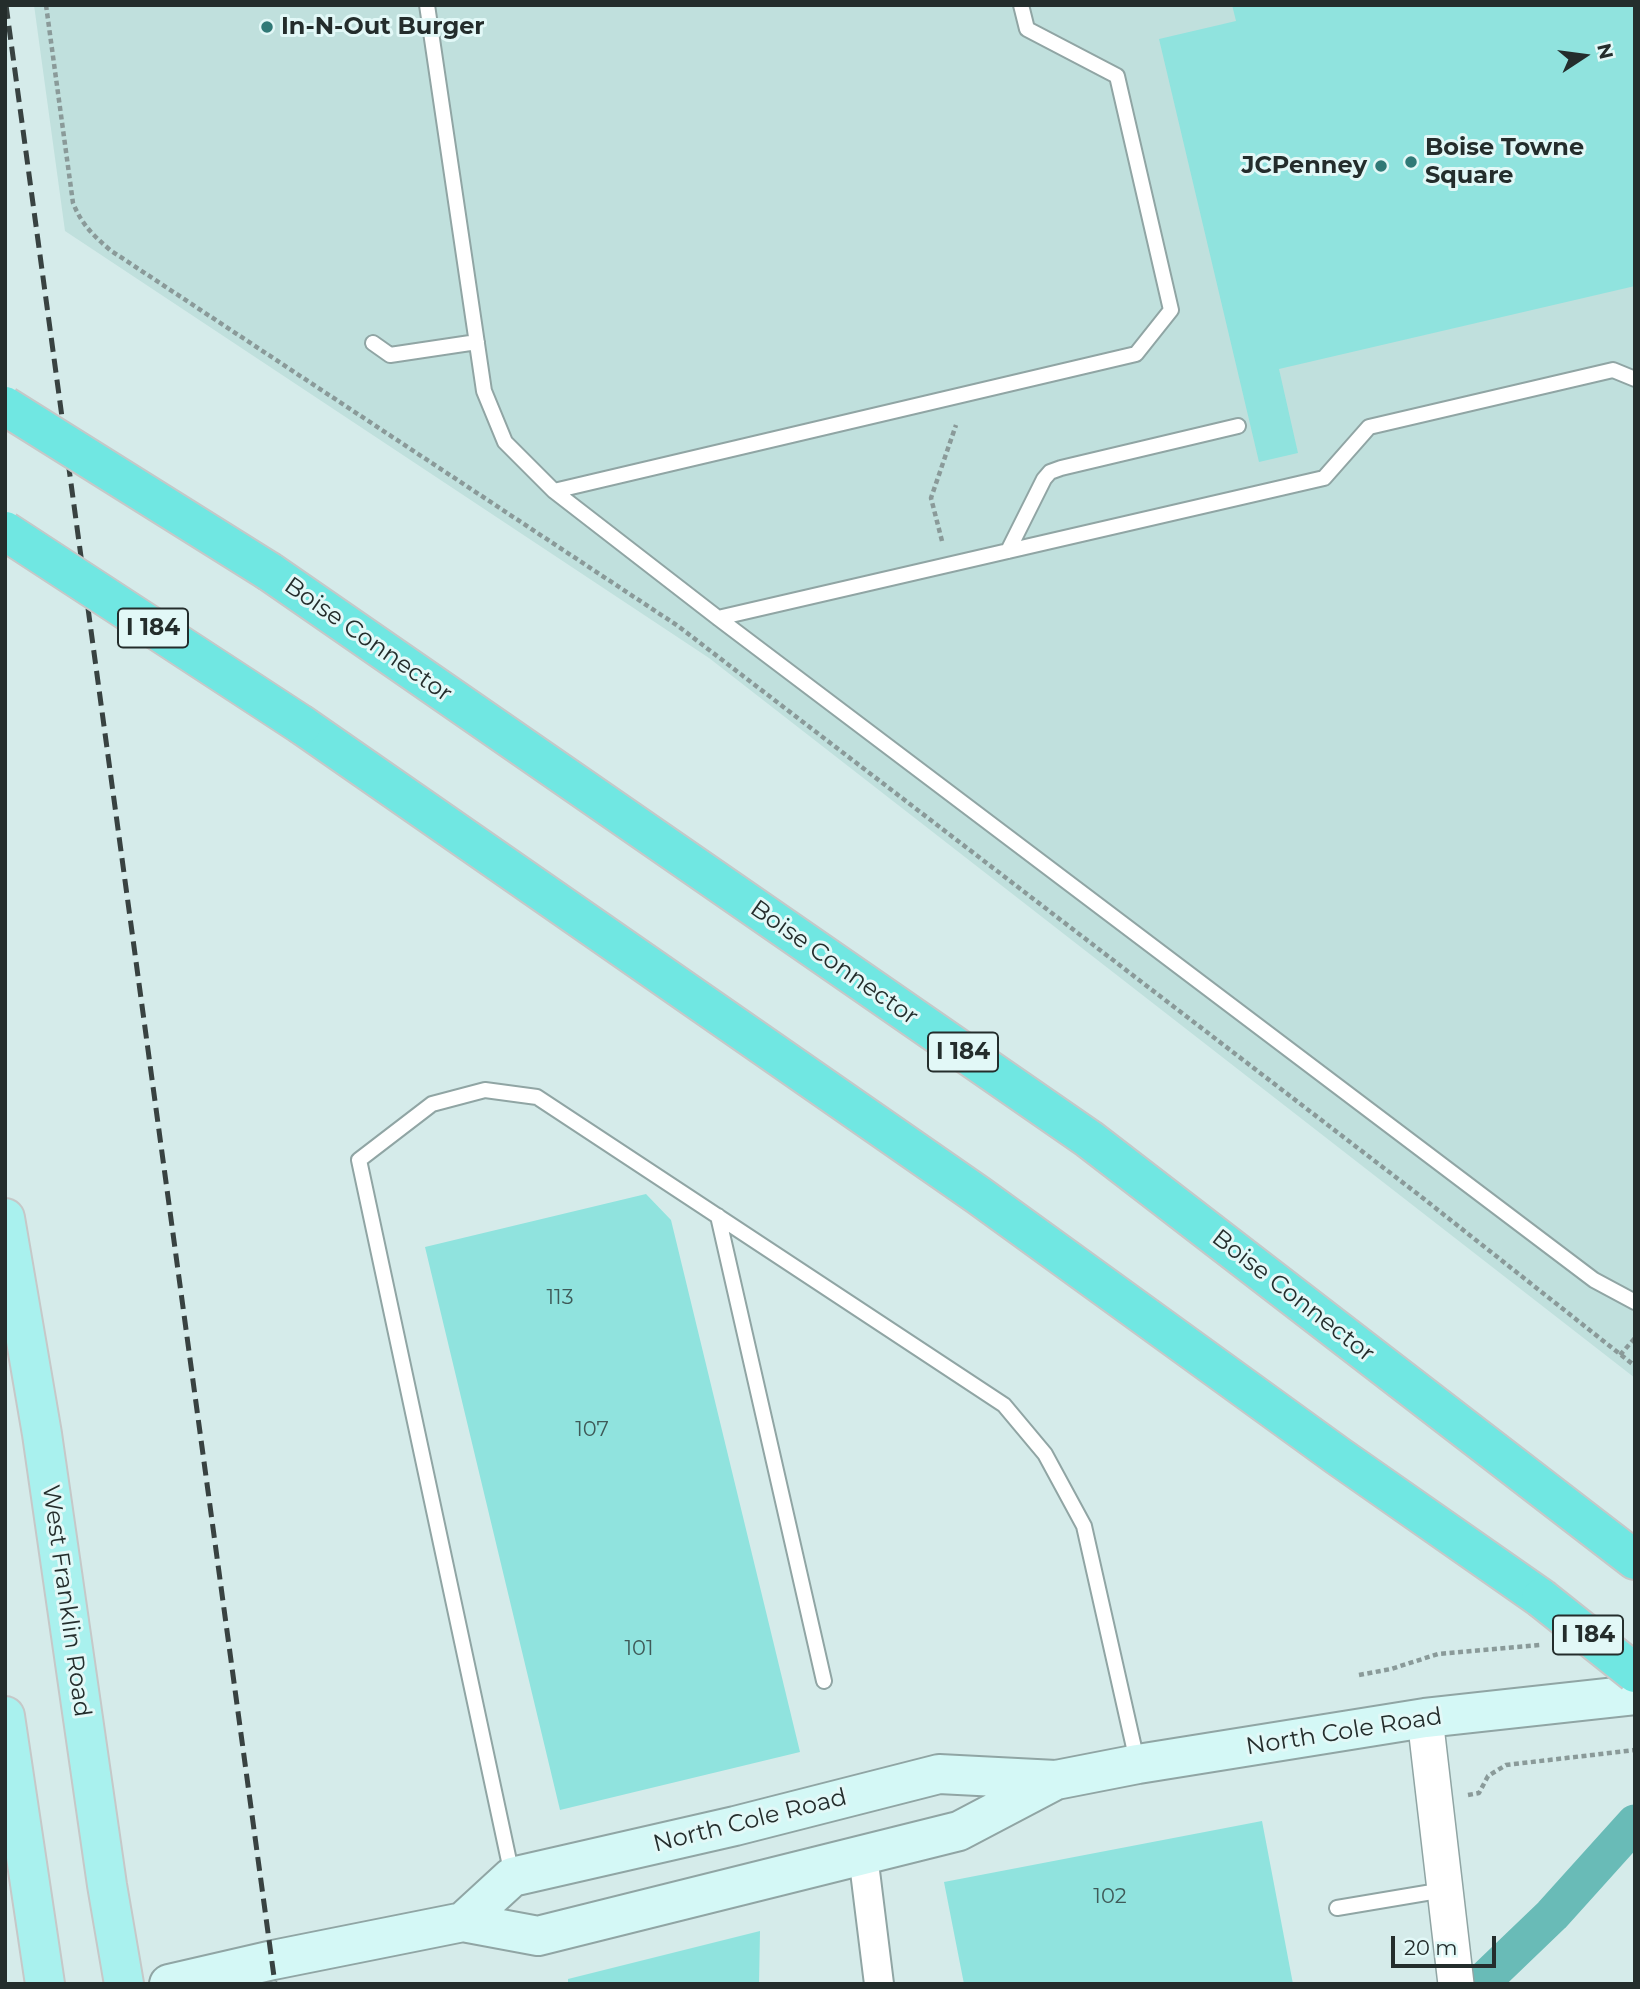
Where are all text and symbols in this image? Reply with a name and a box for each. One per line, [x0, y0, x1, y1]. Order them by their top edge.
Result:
place label: In-N-Out Burger [281, 13, 485, 41]
marker: In-N-Out Burger [259, 19, 275, 35]
north arrow [1549, 21, 1619, 91]
text: N [1592, 41, 1618, 61]
place label: Boise Towne Square [1425, 134, 1584, 190]
place label: JCPenney [1241, 152, 1367, 180]
marker: Boise Towne Square [1403, 154, 1419, 170]
marker: JCPenney [1373, 158, 1389, 174]
street label: Boise Connector [279, 571, 457, 709]
road number: I 184 [118, 608, 188, 648]
street label: Boise Connector [745, 894, 923, 1032]
road number: I 184 [928, 1032, 998, 1072]
street label: Boise Connector [1206, 1224, 1380, 1368]
house number: 113 [546, 1285, 574, 1311]
house number: 107 [575, 1417, 609, 1443]
street label: West Franklin Road [35, 1483, 97, 1719]
road number: I 184 [1553, 1616, 1623, 1654]
house number: 101 [624, 1636, 654, 1662]
street label: North Cole Road [1244, 1702, 1444, 1762]
street label: North Cole Road [650, 1783, 850, 1859]
house number: 102 [1093, 1884, 1127, 1910]
scale bar [1395, 1923, 1500, 1967]
text: 20 m [1404, 1935, 1458, 1960]

